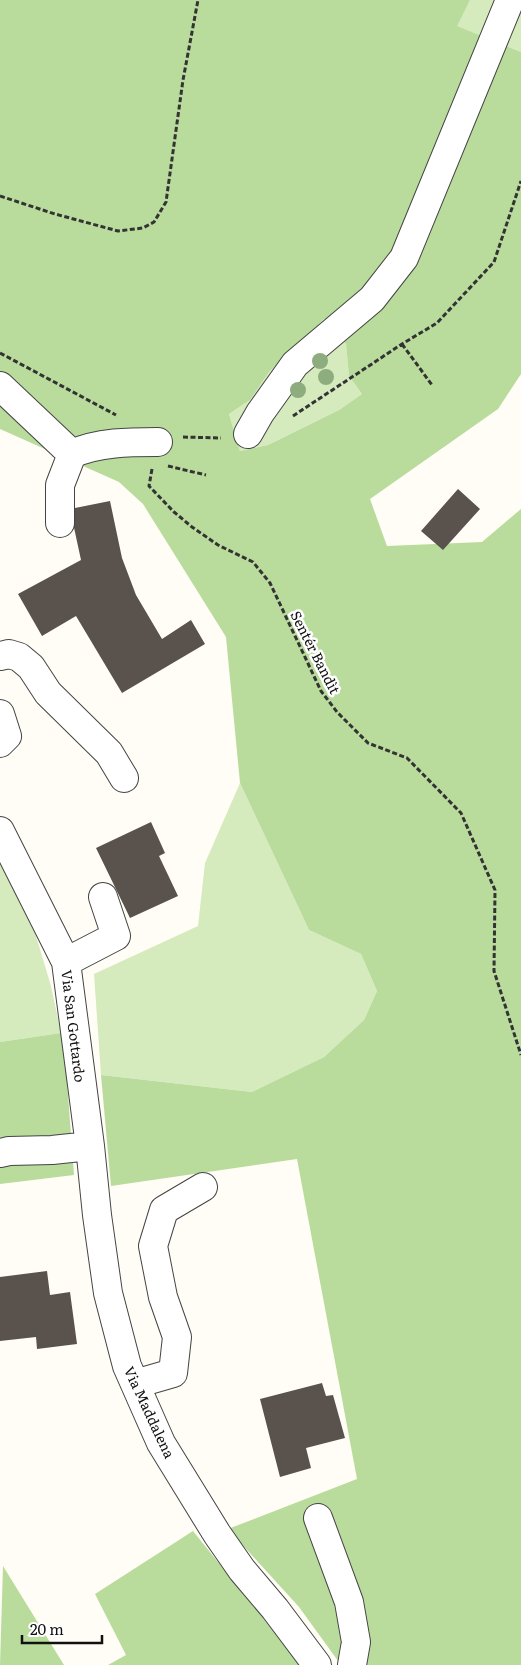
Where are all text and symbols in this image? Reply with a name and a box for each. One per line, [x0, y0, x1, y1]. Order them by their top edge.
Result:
street label: Sentér Bandìt [286, 607, 346, 697]
street label: Via San Gottardo [57, 969, 91, 1083]
street label: Via Maddalena [120, 1363, 180, 1462]
scale bar [22, 1612, 102, 1644]
text: 20 m [30, 1617, 64, 1640]

